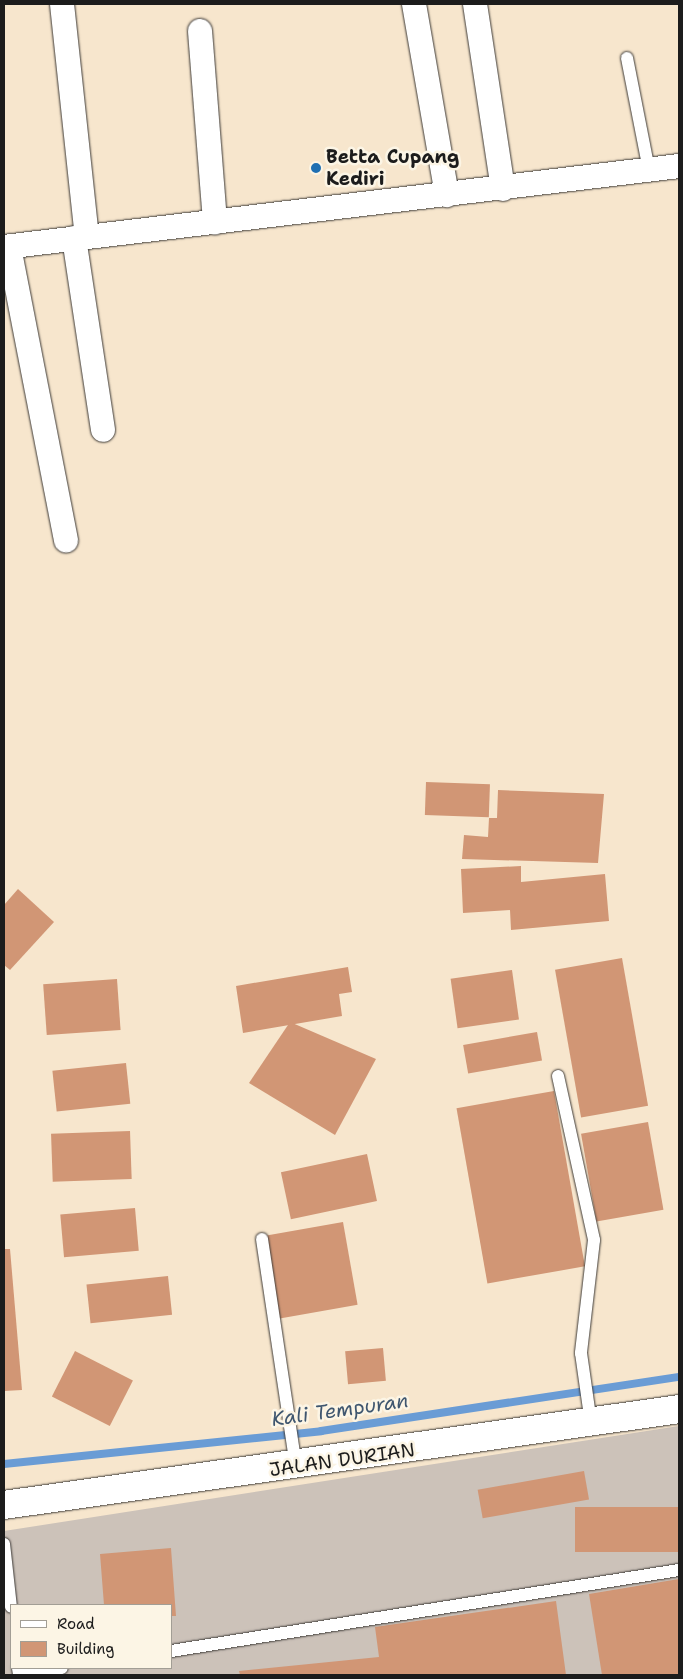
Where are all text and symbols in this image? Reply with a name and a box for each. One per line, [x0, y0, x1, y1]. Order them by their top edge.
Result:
place label: Betta Cupang Kediri [326, 146, 459, 190]
marker: Betta Cupang Kediri [310, 162, 322, 174]
water label: Kali Tempuran [270, 1389, 410, 1431]
street label: JALAN DURIAN [268, 1438, 416, 1482]
legend [10, 1604, 172, 1669]
text: Road [57, 1614, 95, 1634]
text: Building [57, 1639, 114, 1659]

